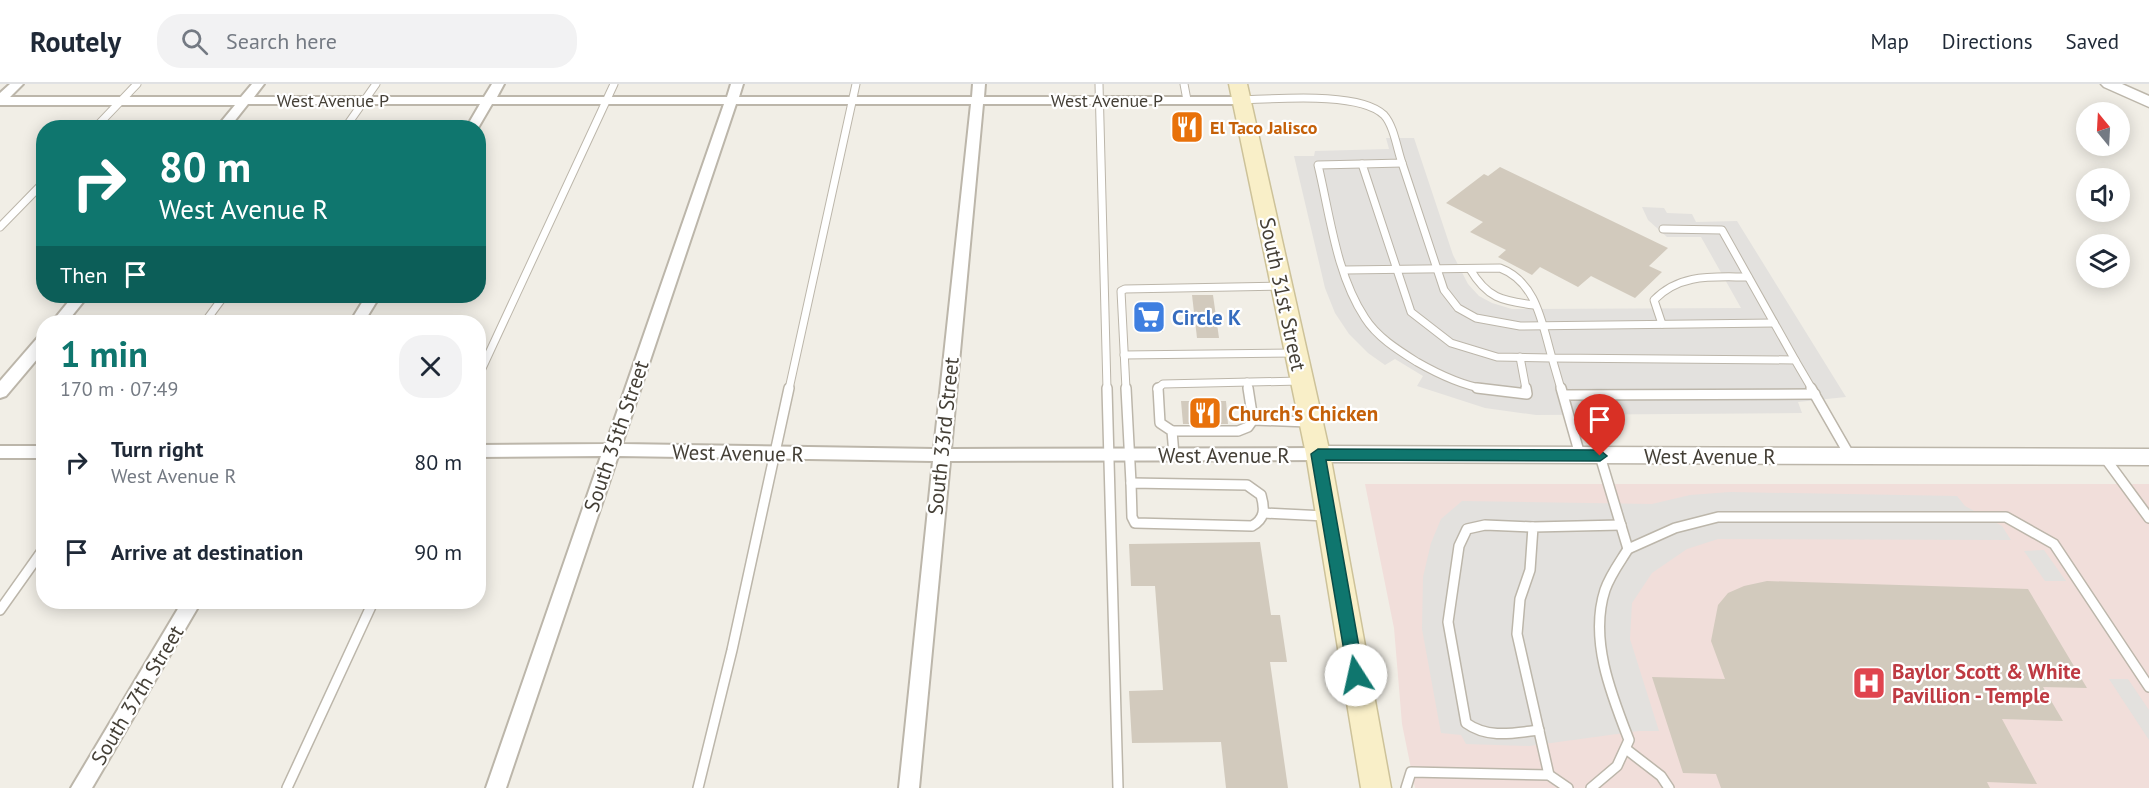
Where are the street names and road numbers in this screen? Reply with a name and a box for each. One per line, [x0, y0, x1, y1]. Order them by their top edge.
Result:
street label: West Avenue P [277, 89, 389, 112]
street label: West Avenue P [1051, 89, 1163, 112]
street label: South 31st Street [1254, 215, 1312, 373]
street label: South 33rd Street [921, 356, 965, 516]
street label: South 35th Street [577, 357, 655, 515]
street label: West Avenue R [672, 438, 804, 468]
street label: West Avenue R [1158, 442, 1290, 469]
street label: West Avenue R [1644, 443, 1776, 470]
street label: South 37th Street [85, 620, 189, 770]

